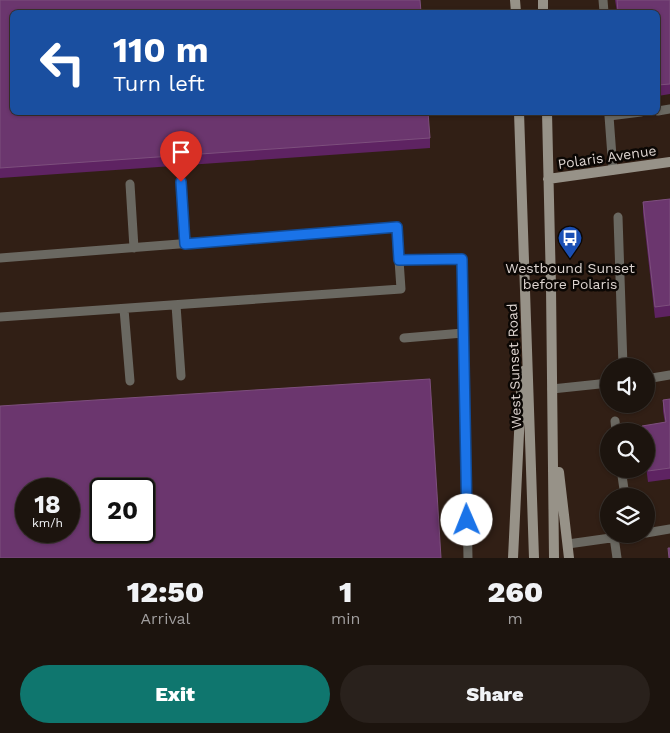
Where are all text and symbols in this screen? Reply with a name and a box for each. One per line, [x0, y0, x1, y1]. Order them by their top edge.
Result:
text: 110 m [113, 29, 209, 71]
icon: left [30, 30, 95, 95]
text: Turn left [113, 71, 205, 96]
pin [160, 131, 202, 182]
icon: arrive [167, 138, 195, 166]
street label: Polaris Avenue [557, 142, 657, 172]
bus stop icon: Westbound Sunset before Polaris [557, 225, 583, 259]
place label: Westbound Sunset before Polaris [505, 260, 635, 292]
street label: West Sunset Road [504, 303, 524, 429]
map controls [600, 358, 655, 543]
button: sound [600, 358, 655, 413]
button: search [600, 423, 655, 478]
speed limit sign: 20 [90, 478, 155, 543]
button: layers [600, 488, 655, 543]
text: 18 [34, 490, 61, 519]
position arrow [440, 493, 492, 545]
text: km/h [32, 516, 63, 530]
text: 12:50 [127, 574, 204, 609]
text: 1 [339, 574, 352, 609]
text: 260 [487, 574, 543, 609]
text: Arrival [141, 609, 190, 628]
text: min [331, 609, 360, 628]
text: m [508, 609, 523, 628]
button: Exit [20, 665, 330, 723]
button: Share [340, 665, 650, 723]

